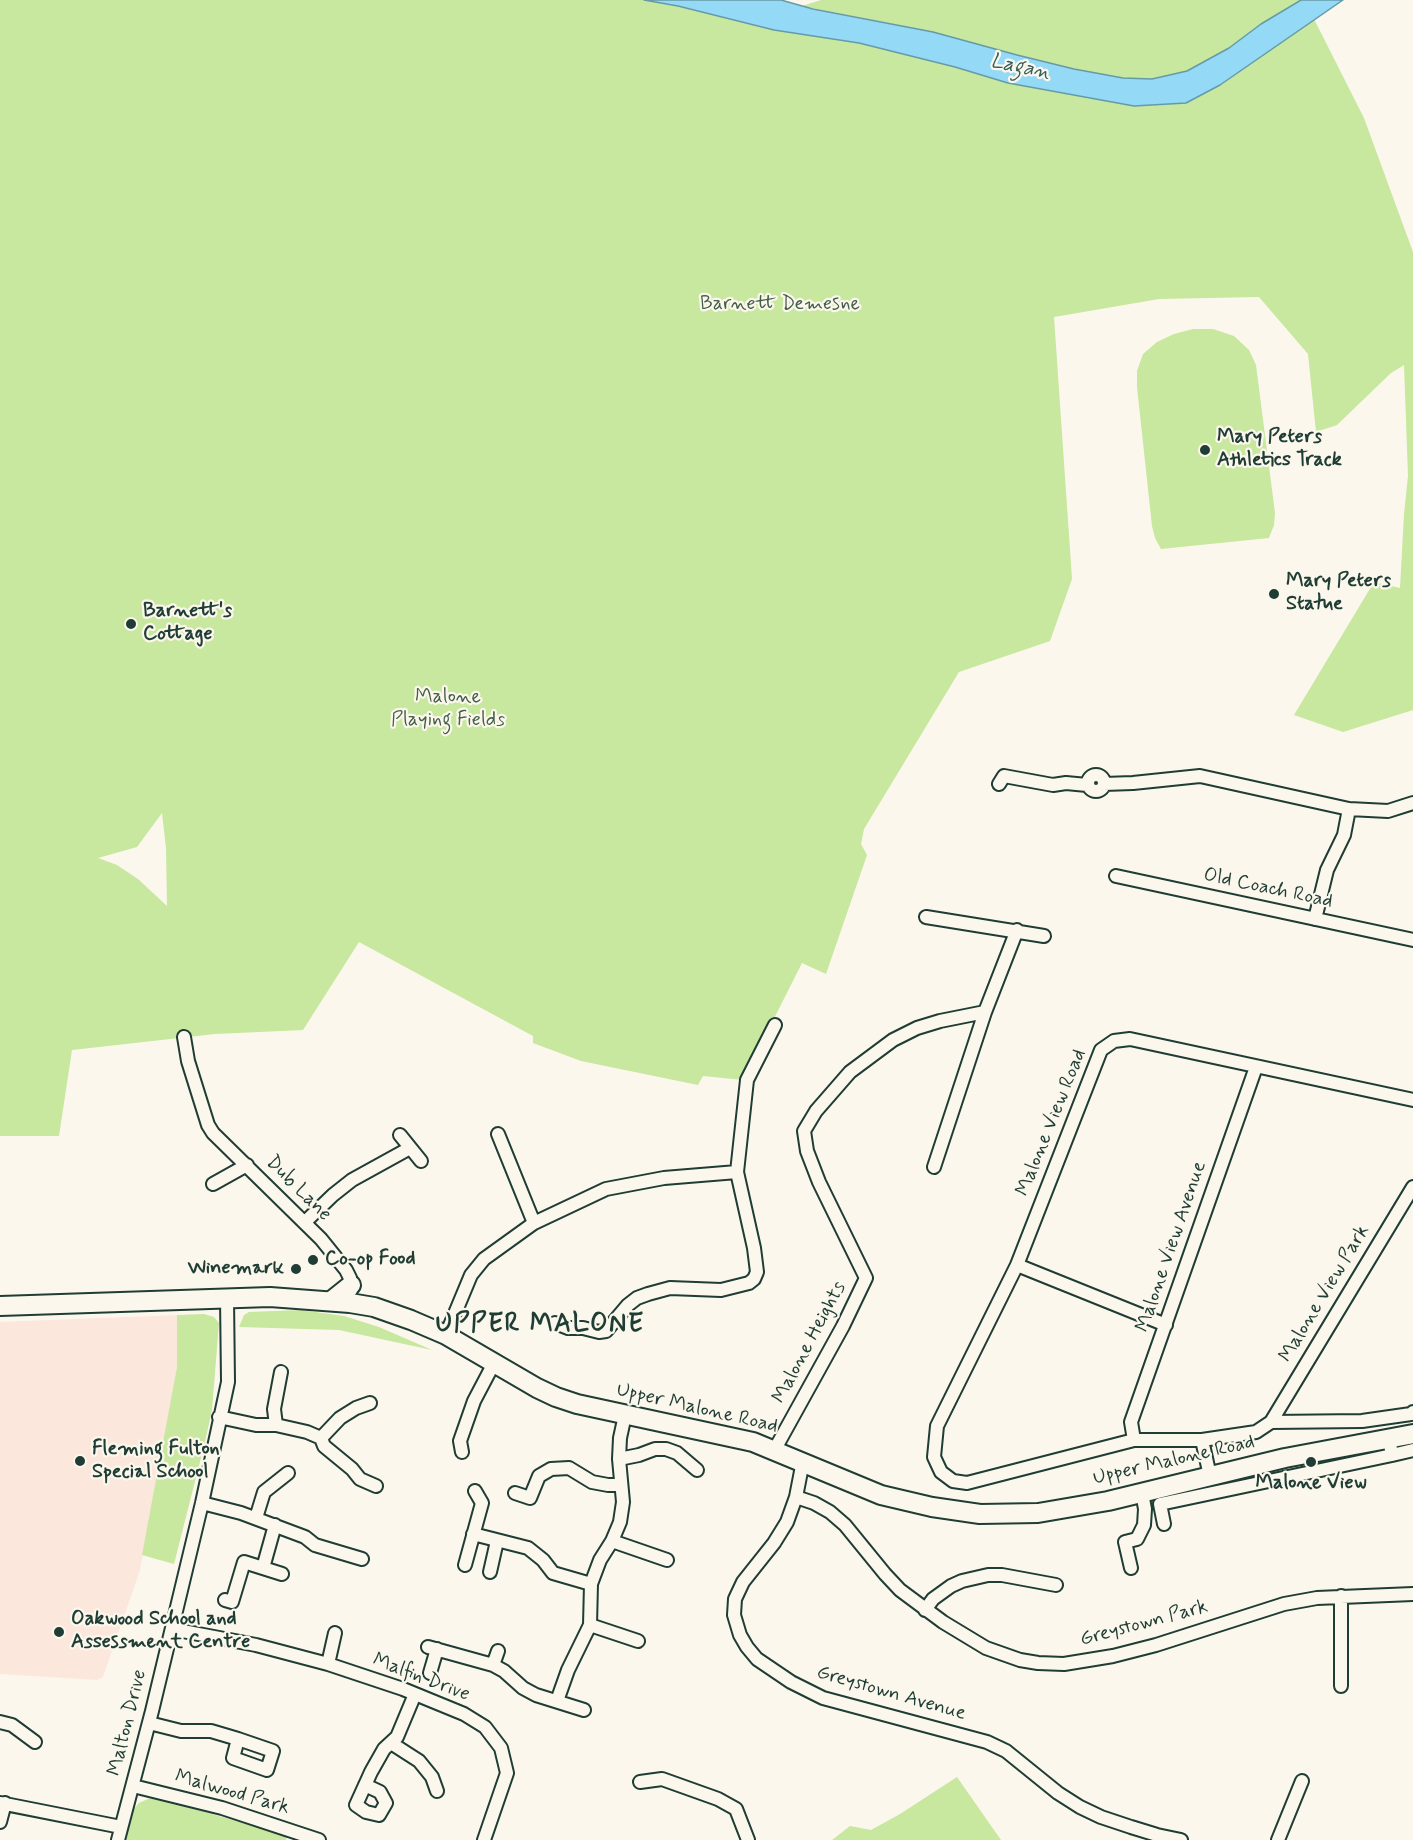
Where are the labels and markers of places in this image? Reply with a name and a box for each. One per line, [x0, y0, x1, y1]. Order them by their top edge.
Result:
place label: Mary Peters Athletics Track [1217, 426, 1342, 473]
marker: Mary Peters Athletics Track [1198, 443, 1212, 457]
place label: Mary Peters Statue [1286, 570, 1391, 617]
marker: Mary Peters Statue [1267, 587, 1281, 601]
place label: Barnett's Cottage [143, 600, 232, 647]
marker: Barnett's Cottage [124, 617, 138, 631]
place label: Co-op Food [325, 1248, 416, 1272]
marker: Co-op Food [306, 1253, 320, 1267]
place label: Winemark [188, 1257, 284, 1281]
marker: Winemark [289, 1262, 303, 1276]
place label: Fleming Fulton Special School [92, 1438, 220, 1485]
marker: Fleming Fulton Special School [73, 1454, 87, 1468]
marker: Malone View [1304, 1455, 1318, 1469]
place label: Malone View [1256, 1472, 1366, 1496]
place label: Oakwood School and Assessment Centre [71, 1608, 250, 1655]
marker: Oakwood School and Assessment Centre [52, 1625, 66, 1639]

